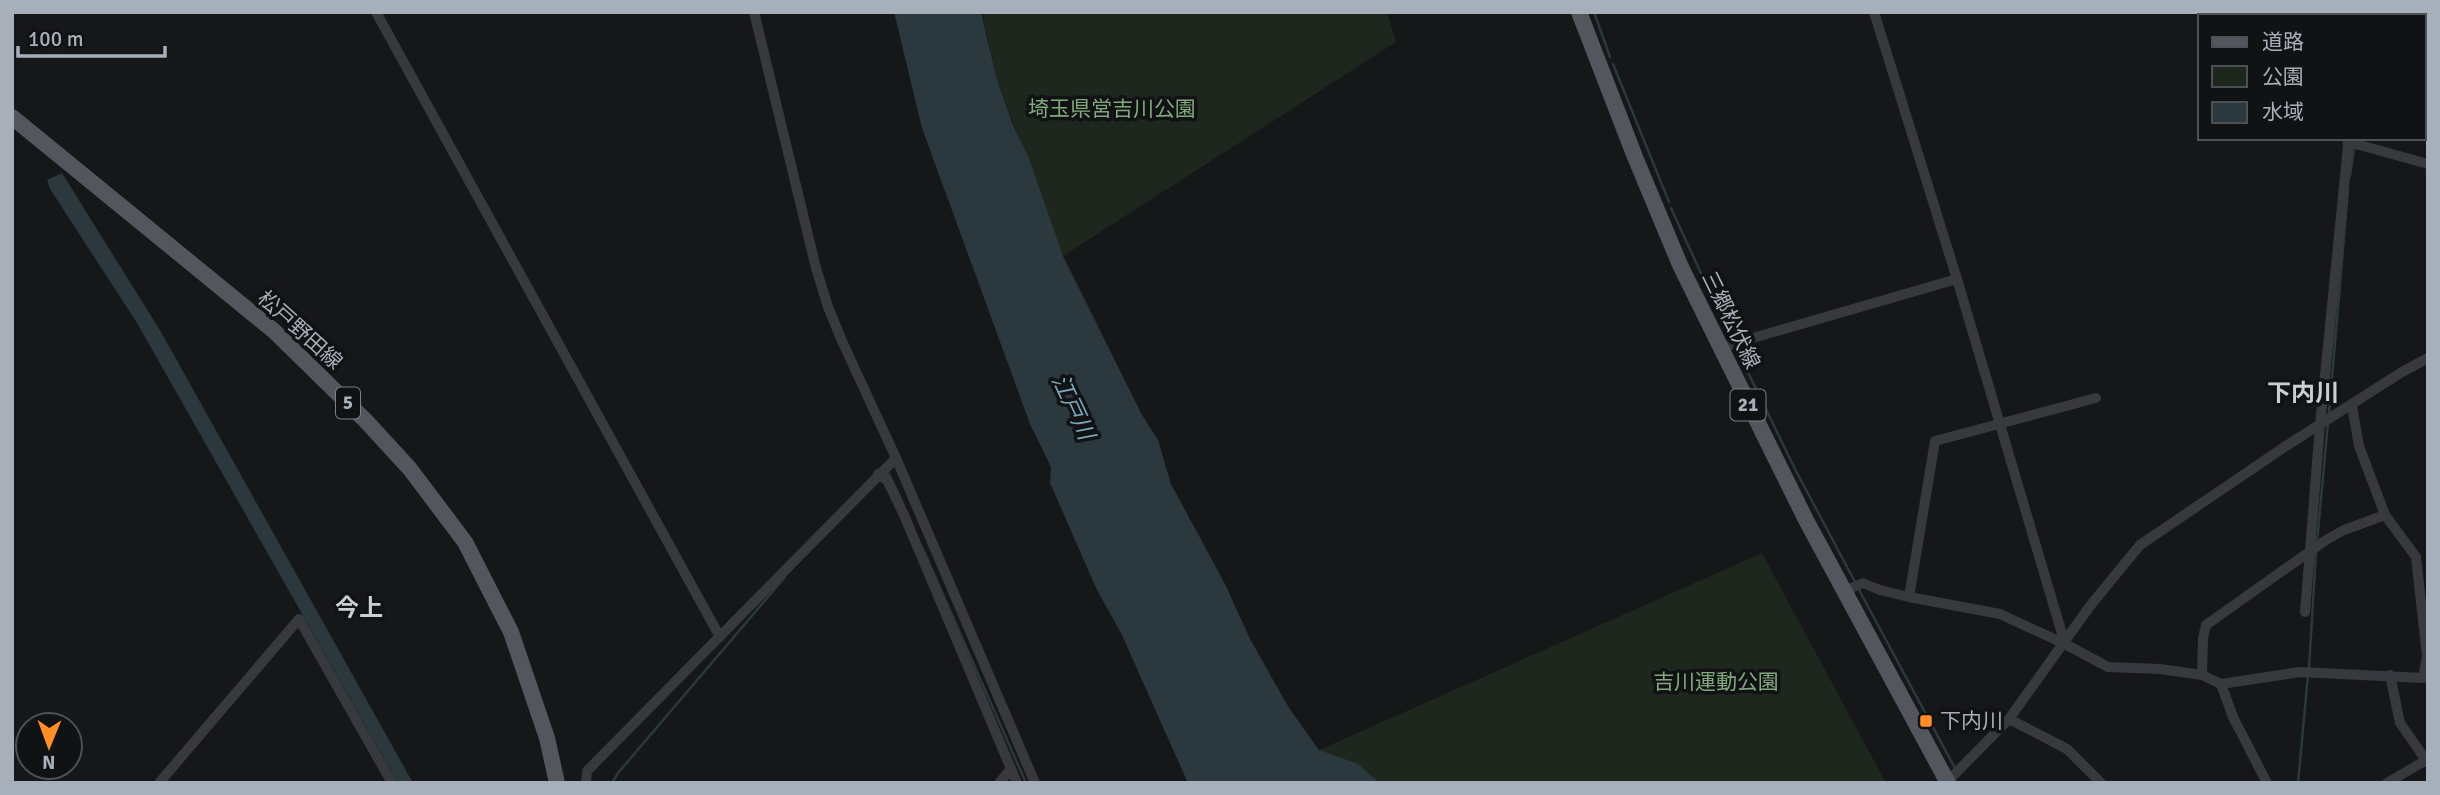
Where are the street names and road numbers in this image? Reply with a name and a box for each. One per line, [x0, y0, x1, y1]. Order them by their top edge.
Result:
street label: 三郷松伏線 [1696, 267, 1766, 373]
street label: 松戸野田線 [252, 285, 348, 375]
road number: 5 [336, 388, 360, 418]
road number: 21 [1730, 390, 1766, 420]

